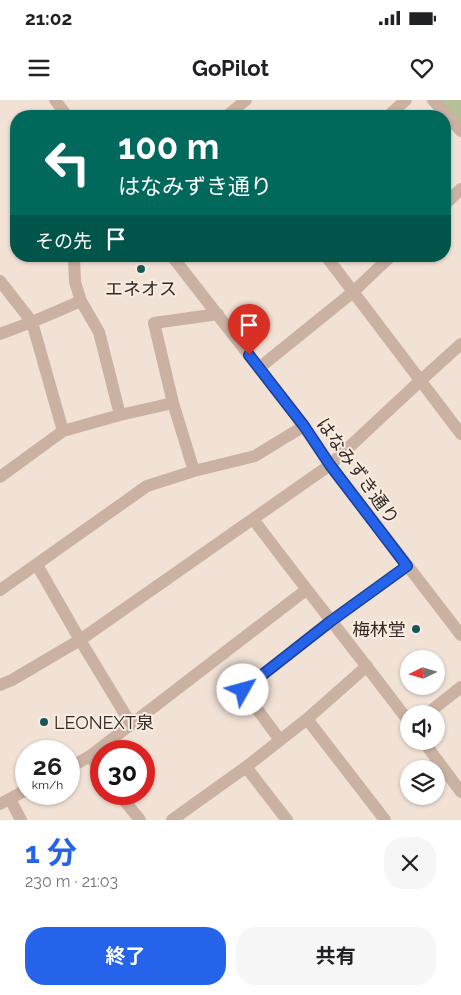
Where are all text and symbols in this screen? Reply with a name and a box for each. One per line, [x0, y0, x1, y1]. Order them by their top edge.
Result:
text: 21:02 [25, 7, 72, 29]
icon: menu [25, 54, 53, 82]
icon: heart [408, 54, 436, 82]
text: GoPilot [192, 55, 269, 81]
text: 100 m [118, 126, 219, 167]
icon: left [35, 130, 100, 195]
text: はなみずき通り [118, 173, 272, 199]
icon: arrive [102, 225, 130, 253]
text: その先 [35, 230, 92, 252]
marker: エネオス [135, 263, 147, 275]
place label: エネオス [105, 278, 177, 299]
pin [228, 304, 270, 355]
icon: arrive [235, 311, 263, 339]
street label: はなみずき通り [312, 414, 404, 528]
place label: 梅林堂 [352, 619, 406, 640]
marker: 梅林堂 [410, 623, 422, 635]
north arrow [400, 650, 445, 695]
map controls [400, 650, 445, 805]
position arrow [216, 663, 268, 715]
button: sound [400, 705, 445, 750]
place label: LEONEXT泉 [54, 712, 154, 733]
marker: LEONEXT泉 [38, 716, 50, 728]
speed limit sign: 30 [90, 740, 155, 805]
text: 26 [33, 751, 62, 781]
button: layers [400, 760, 445, 805]
text: km/h [32, 778, 63, 792]
text: 1 分 [25, 835, 77, 870]
button: close [384, 837, 436, 889]
text: 230 m · 21:03 [25, 872, 118, 891]
button: 終了 [25, 927, 226, 985]
button: 共有 [236, 927, 436, 985]

